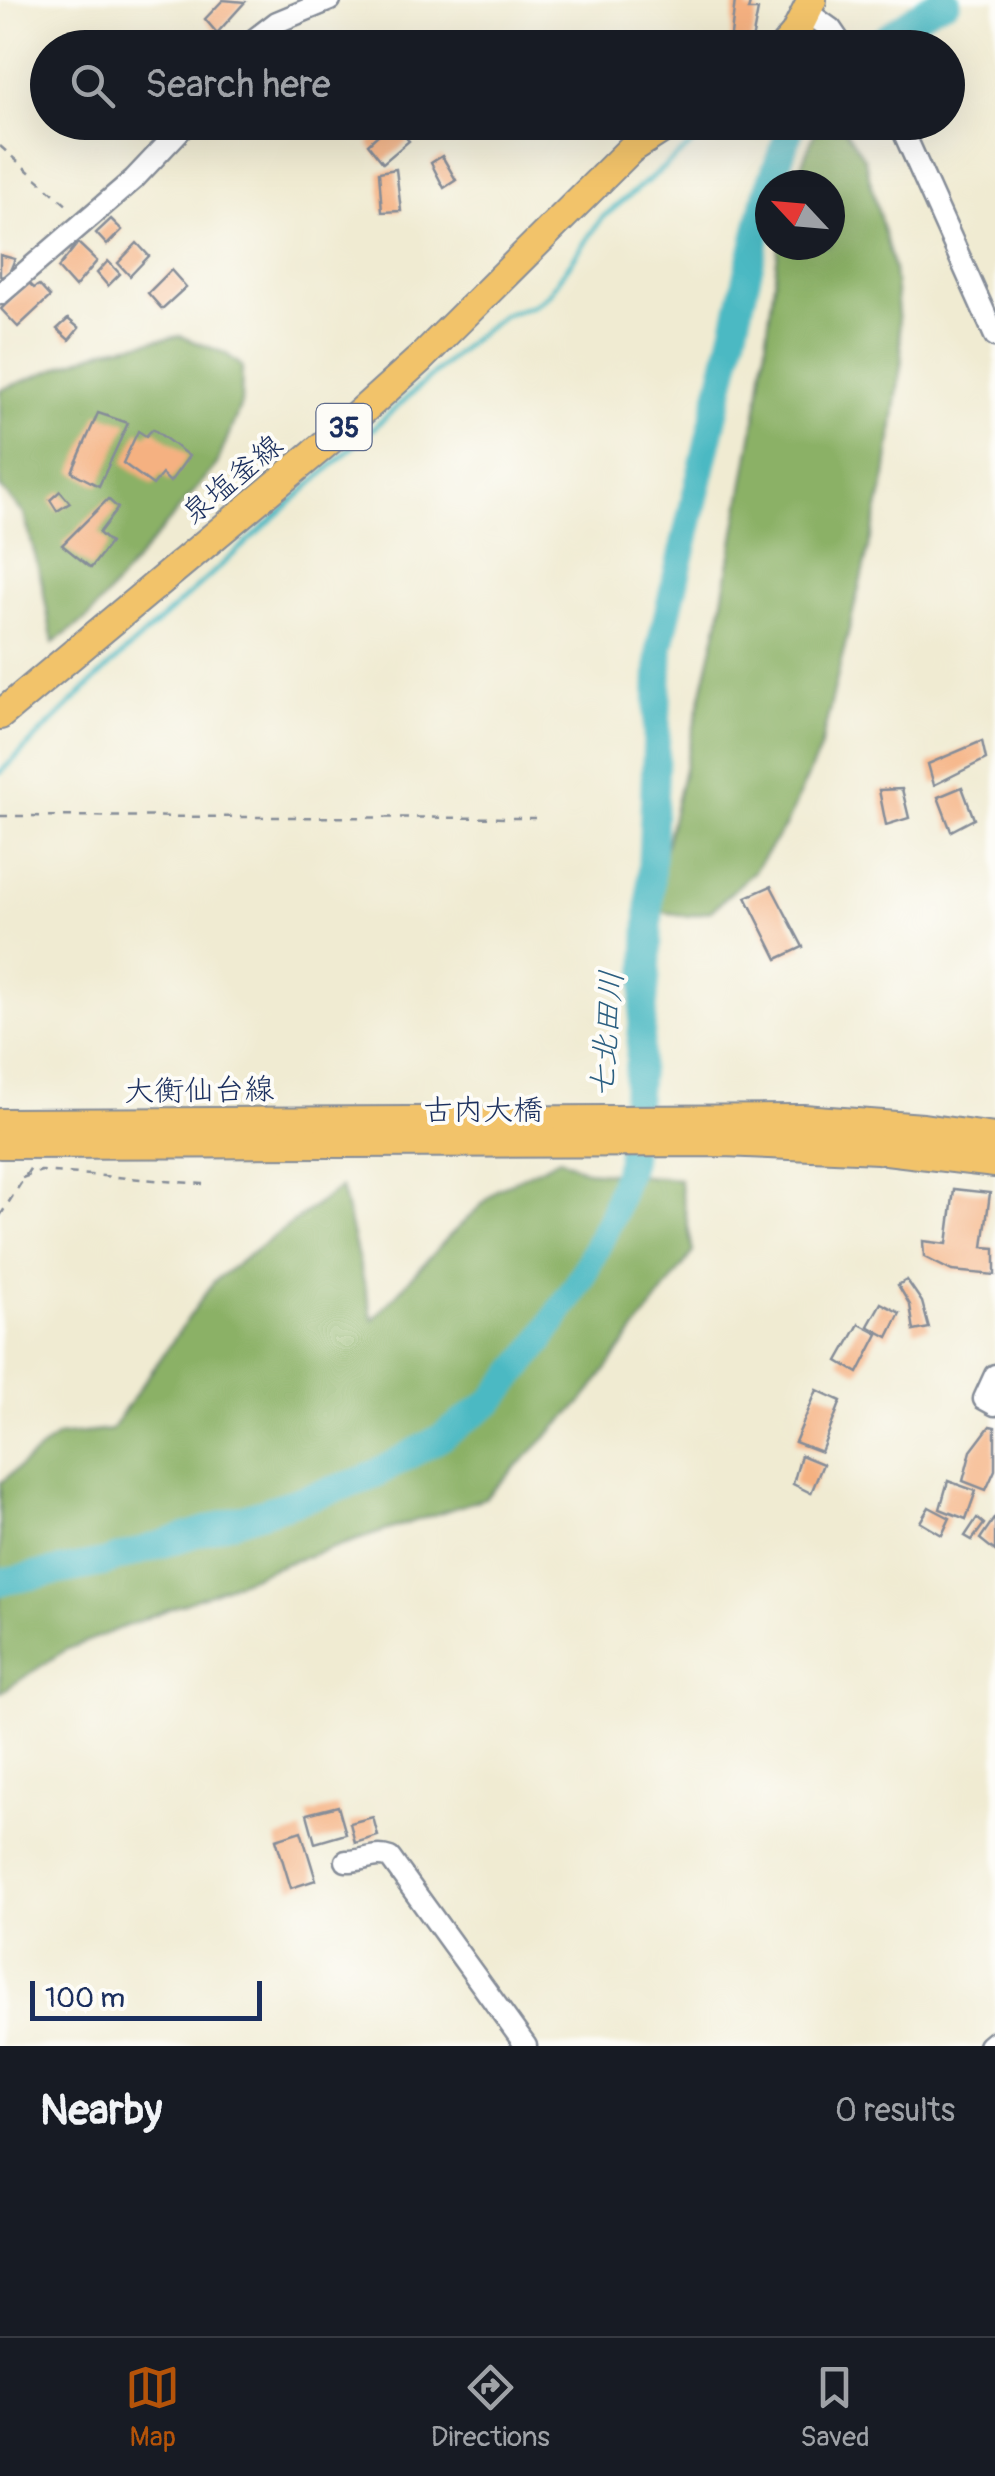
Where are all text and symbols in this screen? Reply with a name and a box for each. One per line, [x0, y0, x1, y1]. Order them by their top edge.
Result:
search box [30, 30, 965, 140]
icon: search [65, 58, 120, 113]
text: Search here [145, 61, 331, 109]
north arrow [755, 170, 845, 260]
road number: 35 [316, 404, 372, 450]
street label: 泉塩釜線 [174, 427, 290, 532]
water label: 七北田川 [581, 969, 632, 1100]
street label: 大衡仙台線 [124, 1071, 274, 1110]
street label: 古内大橋 [423, 1092, 543, 1129]
scale bar [30, 1976, 262, 2020]
text: 100 m [45, 1981, 125, 2016]
text: Nearby [40, 2085, 162, 2137]
text: 0 results [835, 2091, 955, 2131]
tab: Map [125, 2360, 180, 2455]
tab: Directions [431, 2360, 550, 2455]
tab: Saved [800, 2360, 870, 2455]

